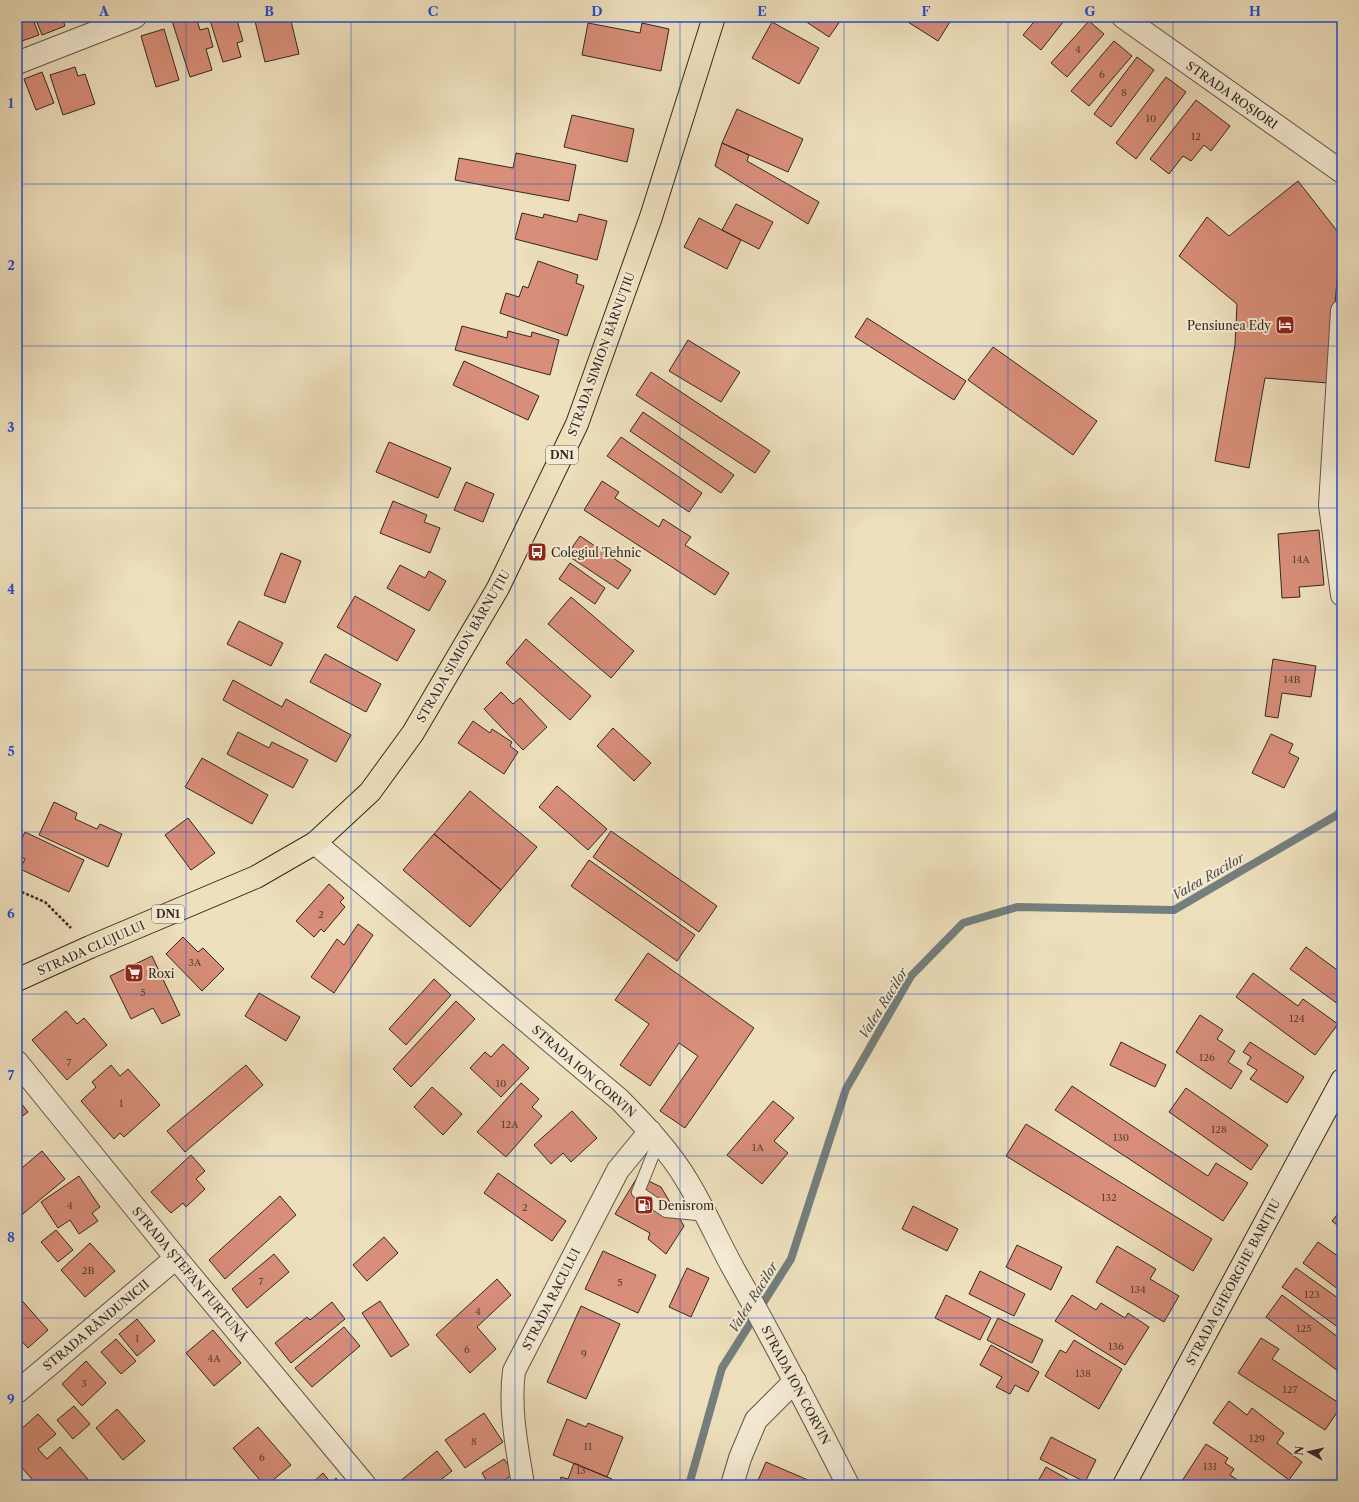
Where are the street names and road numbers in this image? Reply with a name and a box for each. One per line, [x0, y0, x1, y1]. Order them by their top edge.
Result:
street label: STRADA ROȘIORI [1183, 58, 1281, 133]
street label: STRADA SIMION BĂRNUȚIU [563, 269, 639, 439]
road number: DN1 [546, 446, 578, 464]
street label: STRADA SIMION BĂRNUȚIU [412, 567, 514, 725]
road number: DN1 [152, 905, 184, 923]
street label: STRADA CLUJULUI [35, 918, 147, 978]
street label: STRADA ION CORVIN [529, 1022, 639, 1120]
street label: STRADA GHEORGHE BARIȚIU [1183, 1196, 1284, 1368]
street label: STRADA ȘTEFAN FURTUNĂ [129, 1203, 252, 1346]
street label: STRADA RACULUI [519, 1246, 583, 1352]
street label: STRADA RÂNDUNICII [39, 1275, 152, 1374]
street label: STRADA ION CORVIN [758, 1323, 834, 1447]

